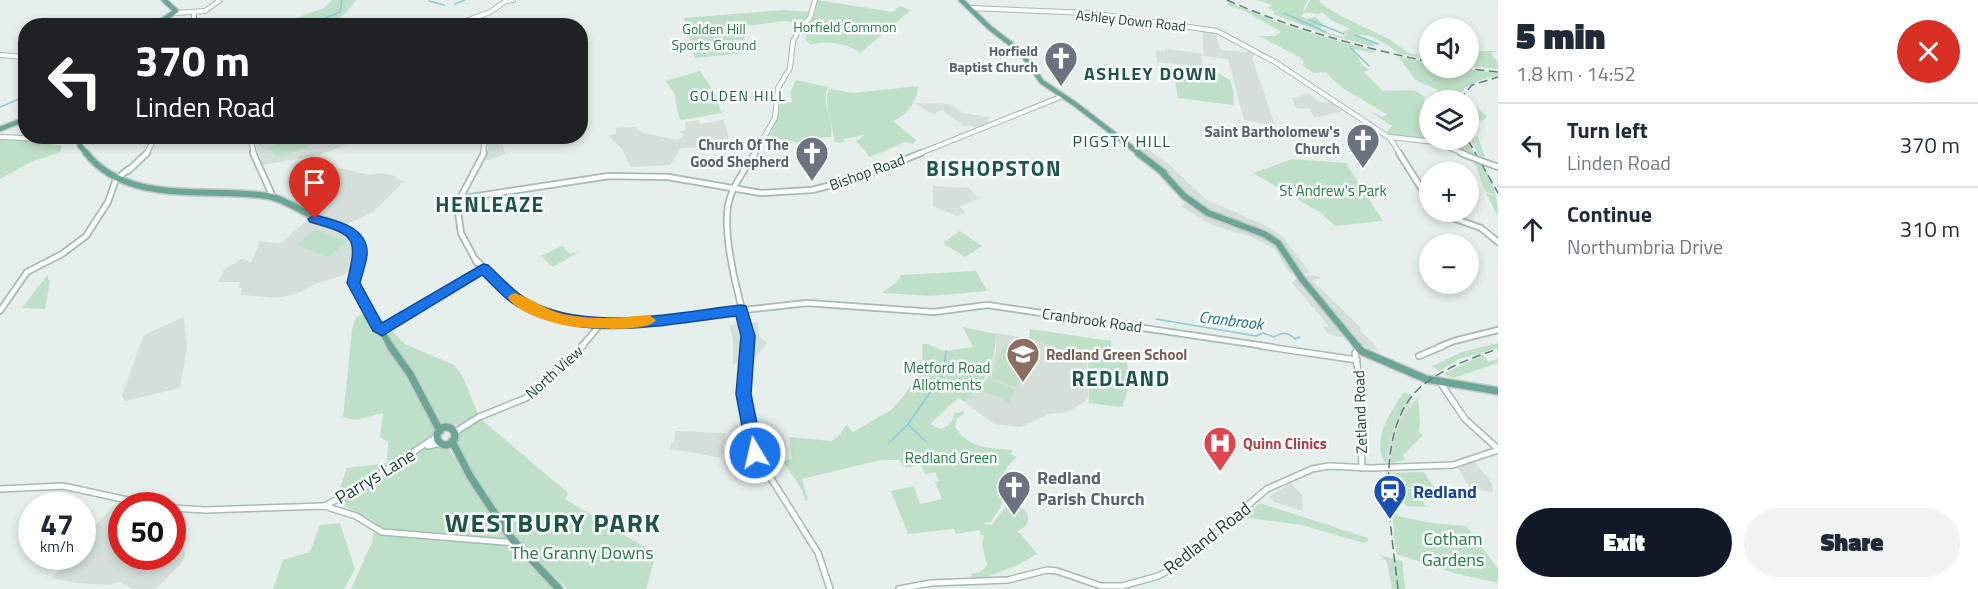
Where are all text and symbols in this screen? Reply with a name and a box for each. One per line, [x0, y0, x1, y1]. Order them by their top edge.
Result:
street label: Ashley Down Road [1075, 4, 1187, 36]
text: 5 min [1516, 8, 1605, 63]
park label: Horfield Common [793, 16, 897, 37]
park label: Golden Hill Sports Ground [672, 18, 756, 55]
map controls [1419, 18, 1479, 294]
button: sound [1419, 18, 1479, 78]
button: close [1897, 20, 1960, 83]
text: 370 m [135, 28, 250, 92]
place label: Horfield Baptist Church [949, 40, 1038, 77]
church icon: Horfield Baptist Church [1043, 40, 1079, 87]
icon: left [36, 42, 114, 120]
text: 1.8 km · 14:52 [1516, 58, 1636, 89]
district label: ASHLEY DOWN [1084, 60, 1218, 87]
district label: GOLDEN HILL [690, 85, 786, 106]
text: Linden Road [135, 86, 275, 127]
button: layers [1419, 90, 1479, 150]
text: Turn left [1567, 113, 1648, 147]
place label: Saint Bartholomew's Church [1205, 120, 1340, 160]
church icon: Saint Bartholomew's Church [1345, 122, 1381, 169]
text: 370 m [1900, 128, 1960, 162]
district label: PIGSTY HILL [1072, 129, 1172, 153]
icon: left [1516, 129, 1549, 162]
place label: Church Of The Good Shepherd [690, 133, 789, 173]
church icon: Church Of The Good Shepherd [794, 135, 830, 182]
text: Linden Road [1567, 147, 1671, 178]
street label: Bishop Road [826, 148, 908, 196]
district label: BISHOPSTON [926, 152, 1062, 184]
pin [289, 157, 340, 219]
button: + [1419, 162, 1479, 222]
icon: arrive [298, 166, 331, 199]
park label: St Andrew's Park [1279, 179, 1387, 202]
district label: HENLEAZE [435, 188, 545, 220]
text: Continue [1567, 197, 1652, 231]
text: 310 m [1900, 212, 1960, 246]
icon: ahead [1516, 213, 1549, 246]
text: Northumbria Drive [1567, 231, 1723, 262]
button: − [1419, 234, 1479, 294]
street label: Cranbrook Road [1041, 302, 1143, 338]
water label: Cranbrook [1197, 304, 1266, 336]
school or university icon: Redland Green School [1005, 336, 1041, 383]
street label: North View [520, 340, 588, 404]
place label: Redland Green School [1046, 343, 1187, 366]
park label: Metford Road Allotments [904, 356, 990, 396]
district label: REDLAND [1071, 362, 1171, 394]
street label: Zetland Road [1347, 370, 1373, 454]
position arrow [723, 421, 787, 485]
hospital icon: Quinn Clinics [1202, 425, 1238, 472]
place label: Quinn Clinics [1243, 432, 1327, 455]
street label: Parrys Lane [330, 441, 420, 511]
park label: Redland Green [905, 446, 997, 469]
place label: Redland Parish Church [1037, 464, 1145, 512]
church icon: Redland Parish Church [996, 469, 1032, 516]
station icon: Redland [1372, 473, 1408, 520]
place label: Redland [1413, 478, 1477, 505]
speed limit sign: 50 [108, 492, 186, 570]
street label: Redland Road [1157, 495, 1257, 581]
text: 47 [40, 501, 74, 547]
district label: WESTBURY PARK [445, 503, 661, 542]
button: Exit [1516, 508, 1732, 577]
button: Share [1744, 508, 1960, 577]
park label: Cotham Gardens [1422, 525, 1484, 573]
text: km/h [40, 535, 74, 558]
park label: The Granny Downs [510, 539, 654, 566]

